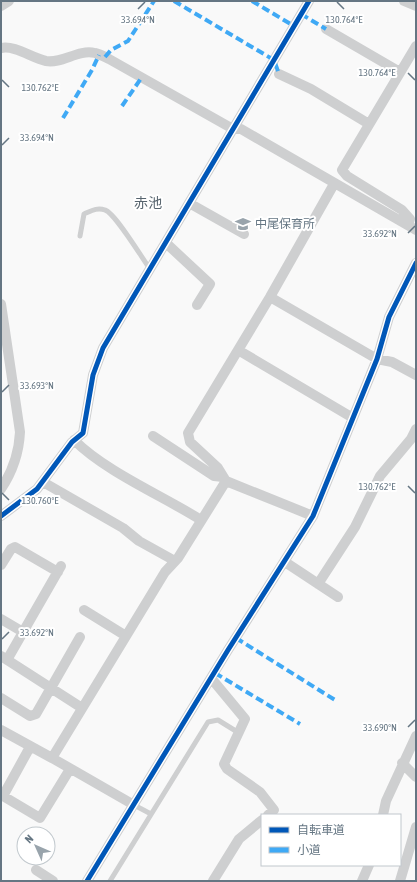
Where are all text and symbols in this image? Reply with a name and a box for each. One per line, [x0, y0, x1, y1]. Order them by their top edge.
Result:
text: 33.694°N [121, 14, 155, 25]
text: 130.764°E [326, 14, 363, 25]
text: 130.764°E [359, 67, 396, 78]
text: 130.762°E [22, 82, 59, 93]
text: 33.694°N [20, 132, 54, 143]
district label: 赤池 [134, 195, 162, 211]
school or university icon: 中尾保育所 [234, 215, 252, 233]
place label: 中尾保育所 [255, 217, 315, 231]
text: 33.692°N [363, 228, 397, 239]
text: 33.693°N [20, 380, 54, 391]
text: 130.762°E [359, 481, 396, 492]
text: 130.760°E [22, 495, 59, 506]
text: 33.692°N [20, 627, 54, 638]
text: 33.690°N [363, 722, 397, 733]
legend [261, 814, 401, 866]
text: 自転車道 [297, 823, 345, 837]
north arrow [16, 826, 56, 866]
text: N [22, 832, 35, 845]
text: 小道 [297, 843, 321, 857]

